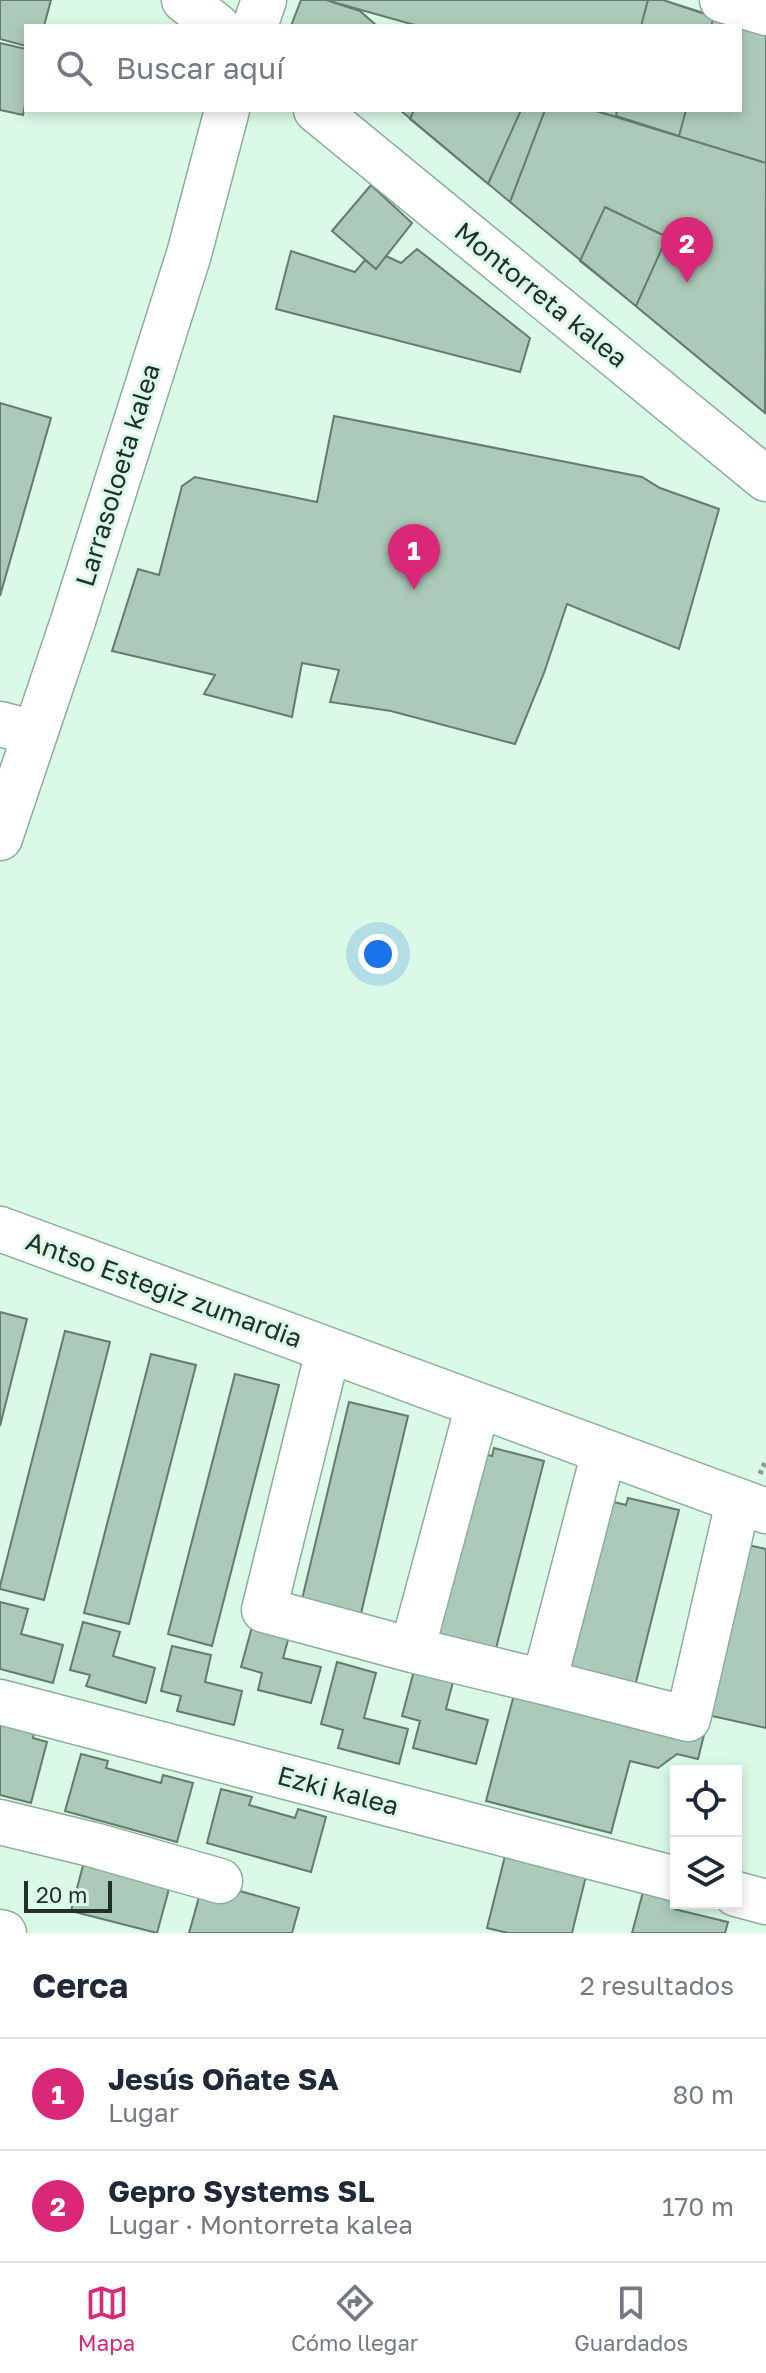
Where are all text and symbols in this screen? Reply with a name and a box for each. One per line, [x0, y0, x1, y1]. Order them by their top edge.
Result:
search box [24, 24, 742, 112]
icon: search [52, 46, 96, 90]
text: Buscar aquí [116, 50, 284, 86]
street label: Montorreta kalea [449, 215, 634, 374]
pin: 2 [661, 217, 713, 283]
street label: Larrasoloeta kalea [69, 360, 166, 590]
pin: 1 [388, 524, 440, 590]
your location [358, 934, 398, 974]
street label: Antso Estegiz zumardia [22, 1225, 306, 1354]
street label: Ezki kalea [274, 1759, 402, 1822]
map controls [670, 1765, 742, 1909]
button: locate [670, 1765, 742, 1837]
button: layers [670, 1837, 742, 1909]
scale bar [24, 1877, 112, 1913]
text: 20 m [36, 1881, 87, 1908]
text: Cerca [32, 1965, 128, 2005]
text: 2 resultados [580, 1970, 734, 2001]
text: Jesús Oñate SA [108, 2061, 339, 2097]
text: 1 [51, 2079, 65, 2110]
text: 80 m [673, 2079, 734, 2110]
text: Lugar [108, 2097, 179, 2128]
text: Gepro Systems SL [108, 2173, 375, 2209]
text: 2 [50, 2191, 66, 2222]
text: 170 m [662, 2191, 734, 2222]
text: Lugar · Montorreta kalea [108, 2209, 413, 2240]
tab: Mapa [78, 2281, 135, 2356]
tab: Cómo llegar [291, 2281, 418, 2356]
tab: Guardados [574, 2281, 688, 2356]

